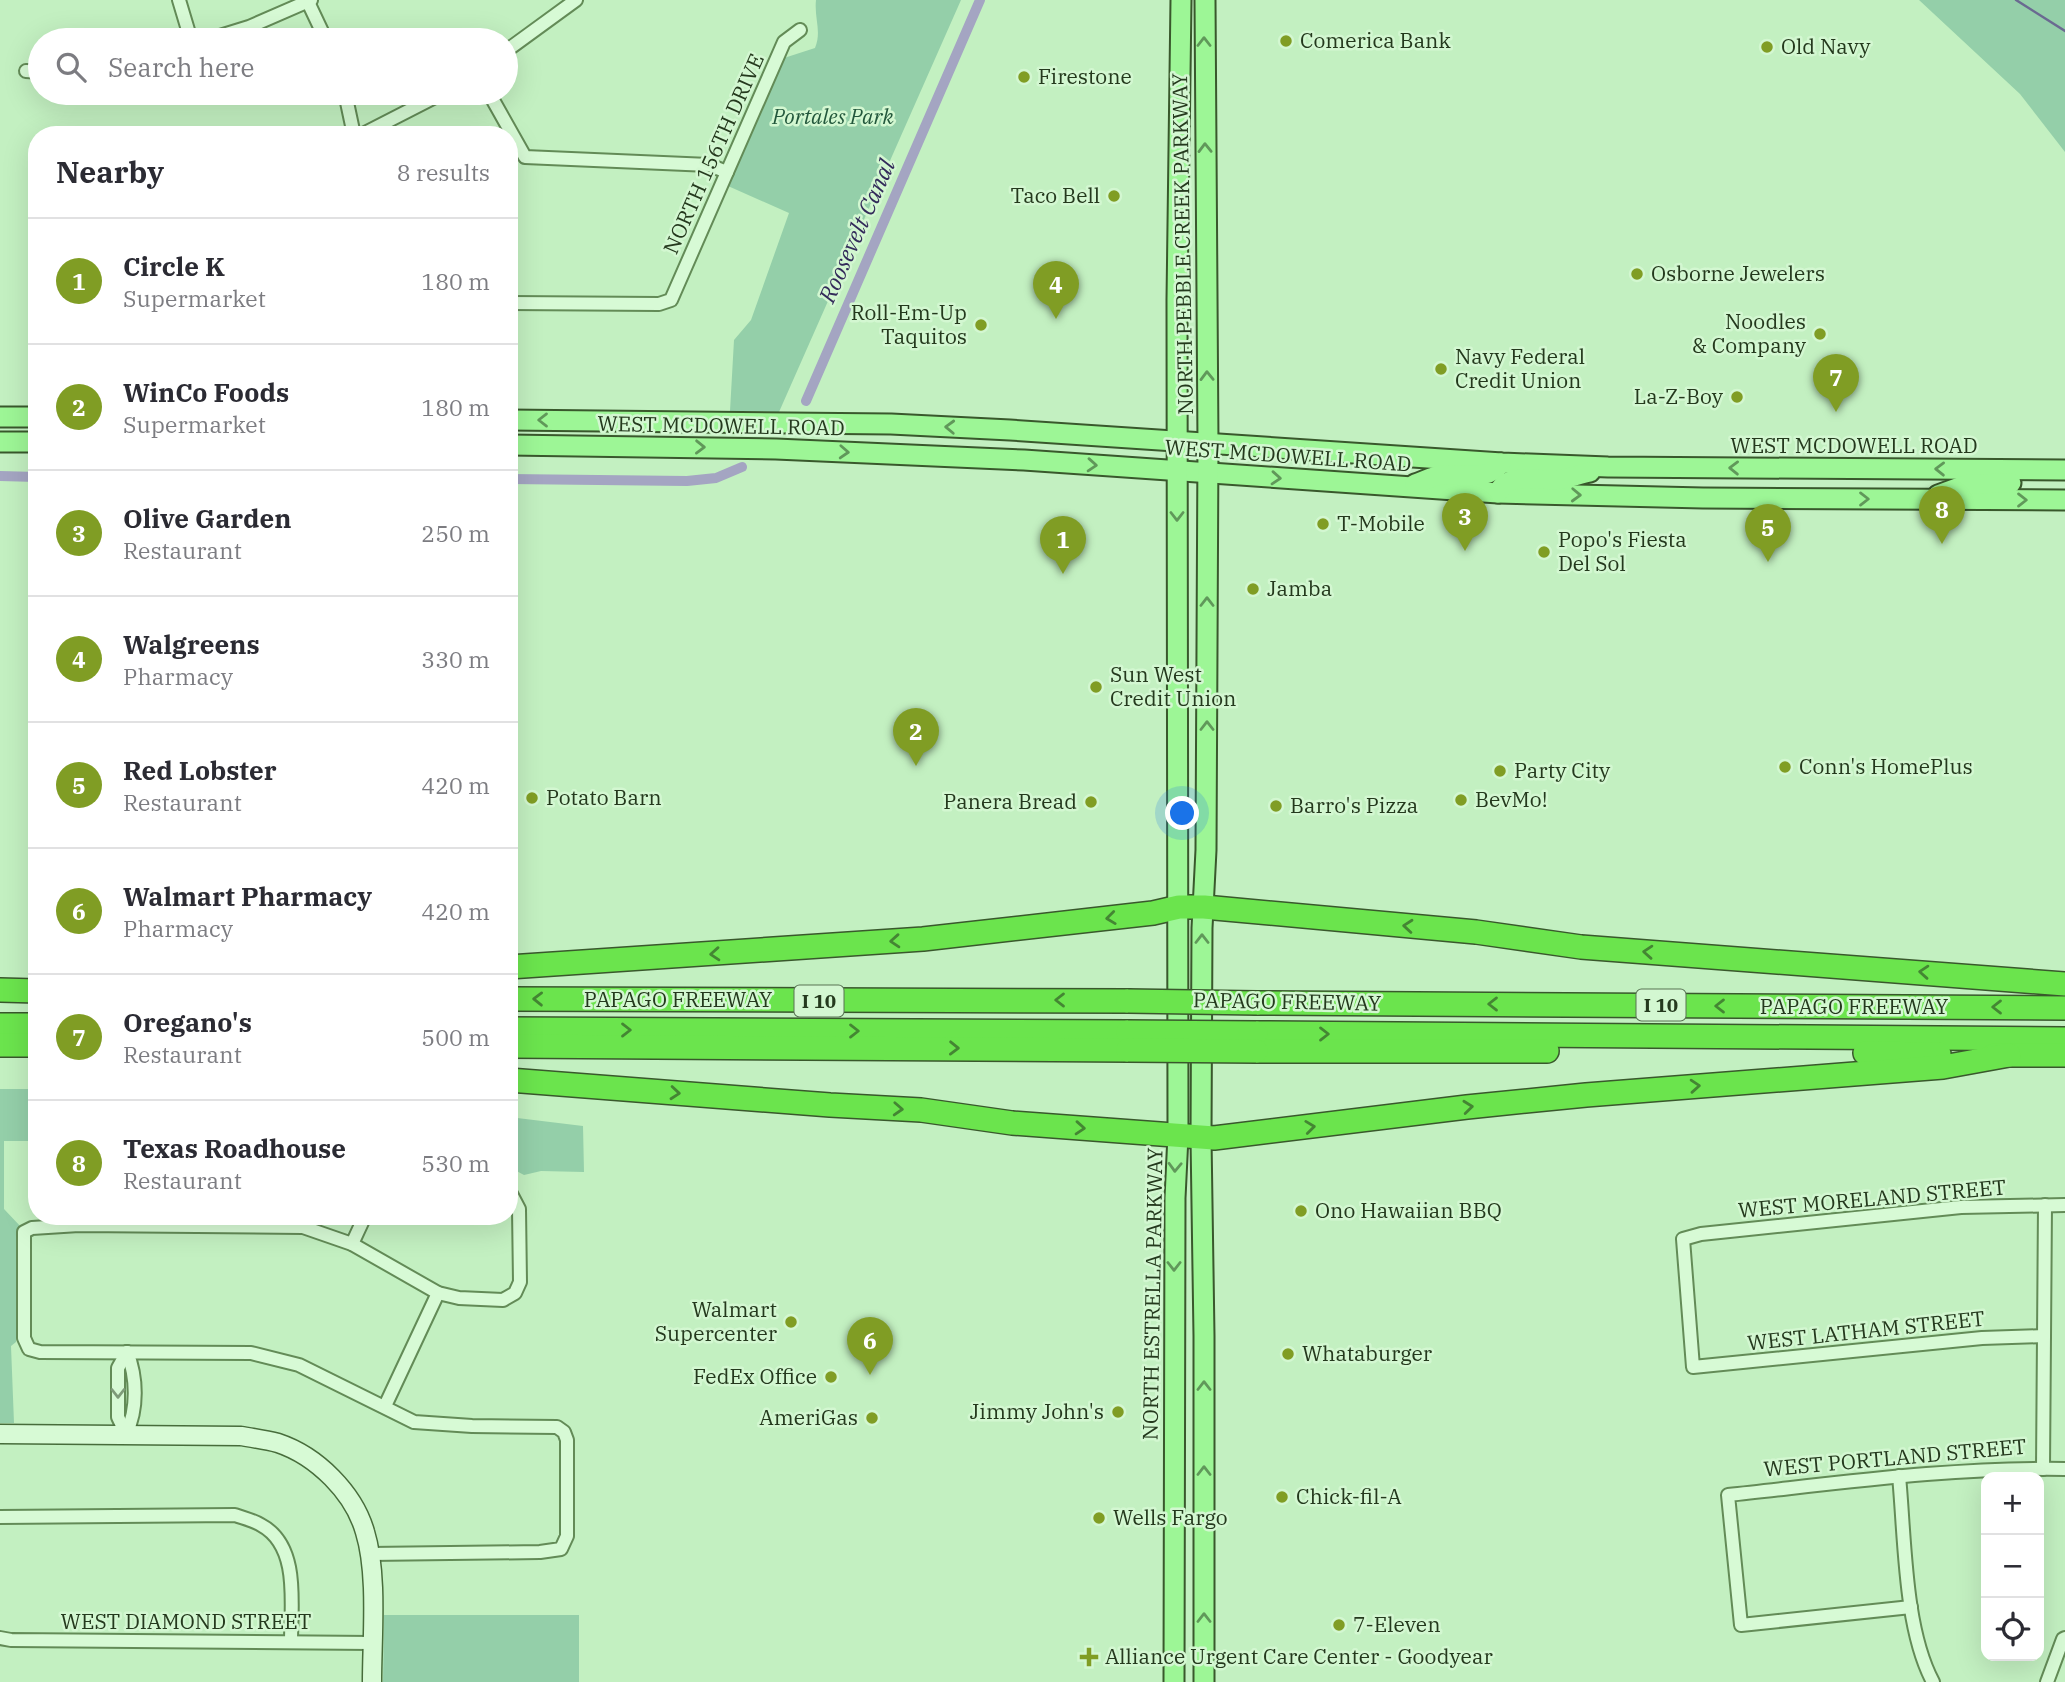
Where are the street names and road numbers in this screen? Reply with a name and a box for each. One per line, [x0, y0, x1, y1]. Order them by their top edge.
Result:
street label: NORTH 156TH DRIVE [656, 49, 770, 258]
street label: NORTH PEBBLE CREEK PARKWAY [1165, 73, 1199, 415]
street label: WEST MCDOWELL ROAD [597, 409, 845, 441]
street label: WEST MCDOWELL ROAD [1730, 431, 1978, 459]
street label: WEST MCDOWELL ROAD [1164, 432, 1412, 478]
street label: PAPAGO FREEWAY [584, 985, 772, 1013]
street label: PAPAGO FREEWAY [1193, 985, 1381, 1017]
road number: I 10 [794, 986, 844, 1016]
road number: I 10 [1636, 990, 1686, 1021]
street label: PAPAGO FREEWAY [1760, 992, 1948, 1020]
street label: NORTH ESTRELLA PARKWAY [1135, 1147, 1169, 1441]
street label: WEST MORELAND STREET [1737, 1172, 2007, 1224]
street label: WEST LATHAM STREET [1746, 1304, 1986, 1356]
street label: WEST PORTLAND STREET [1762, 1432, 2027, 1482]
street label: WEST DIAMOND STREET [61, 1607, 311, 1635]

